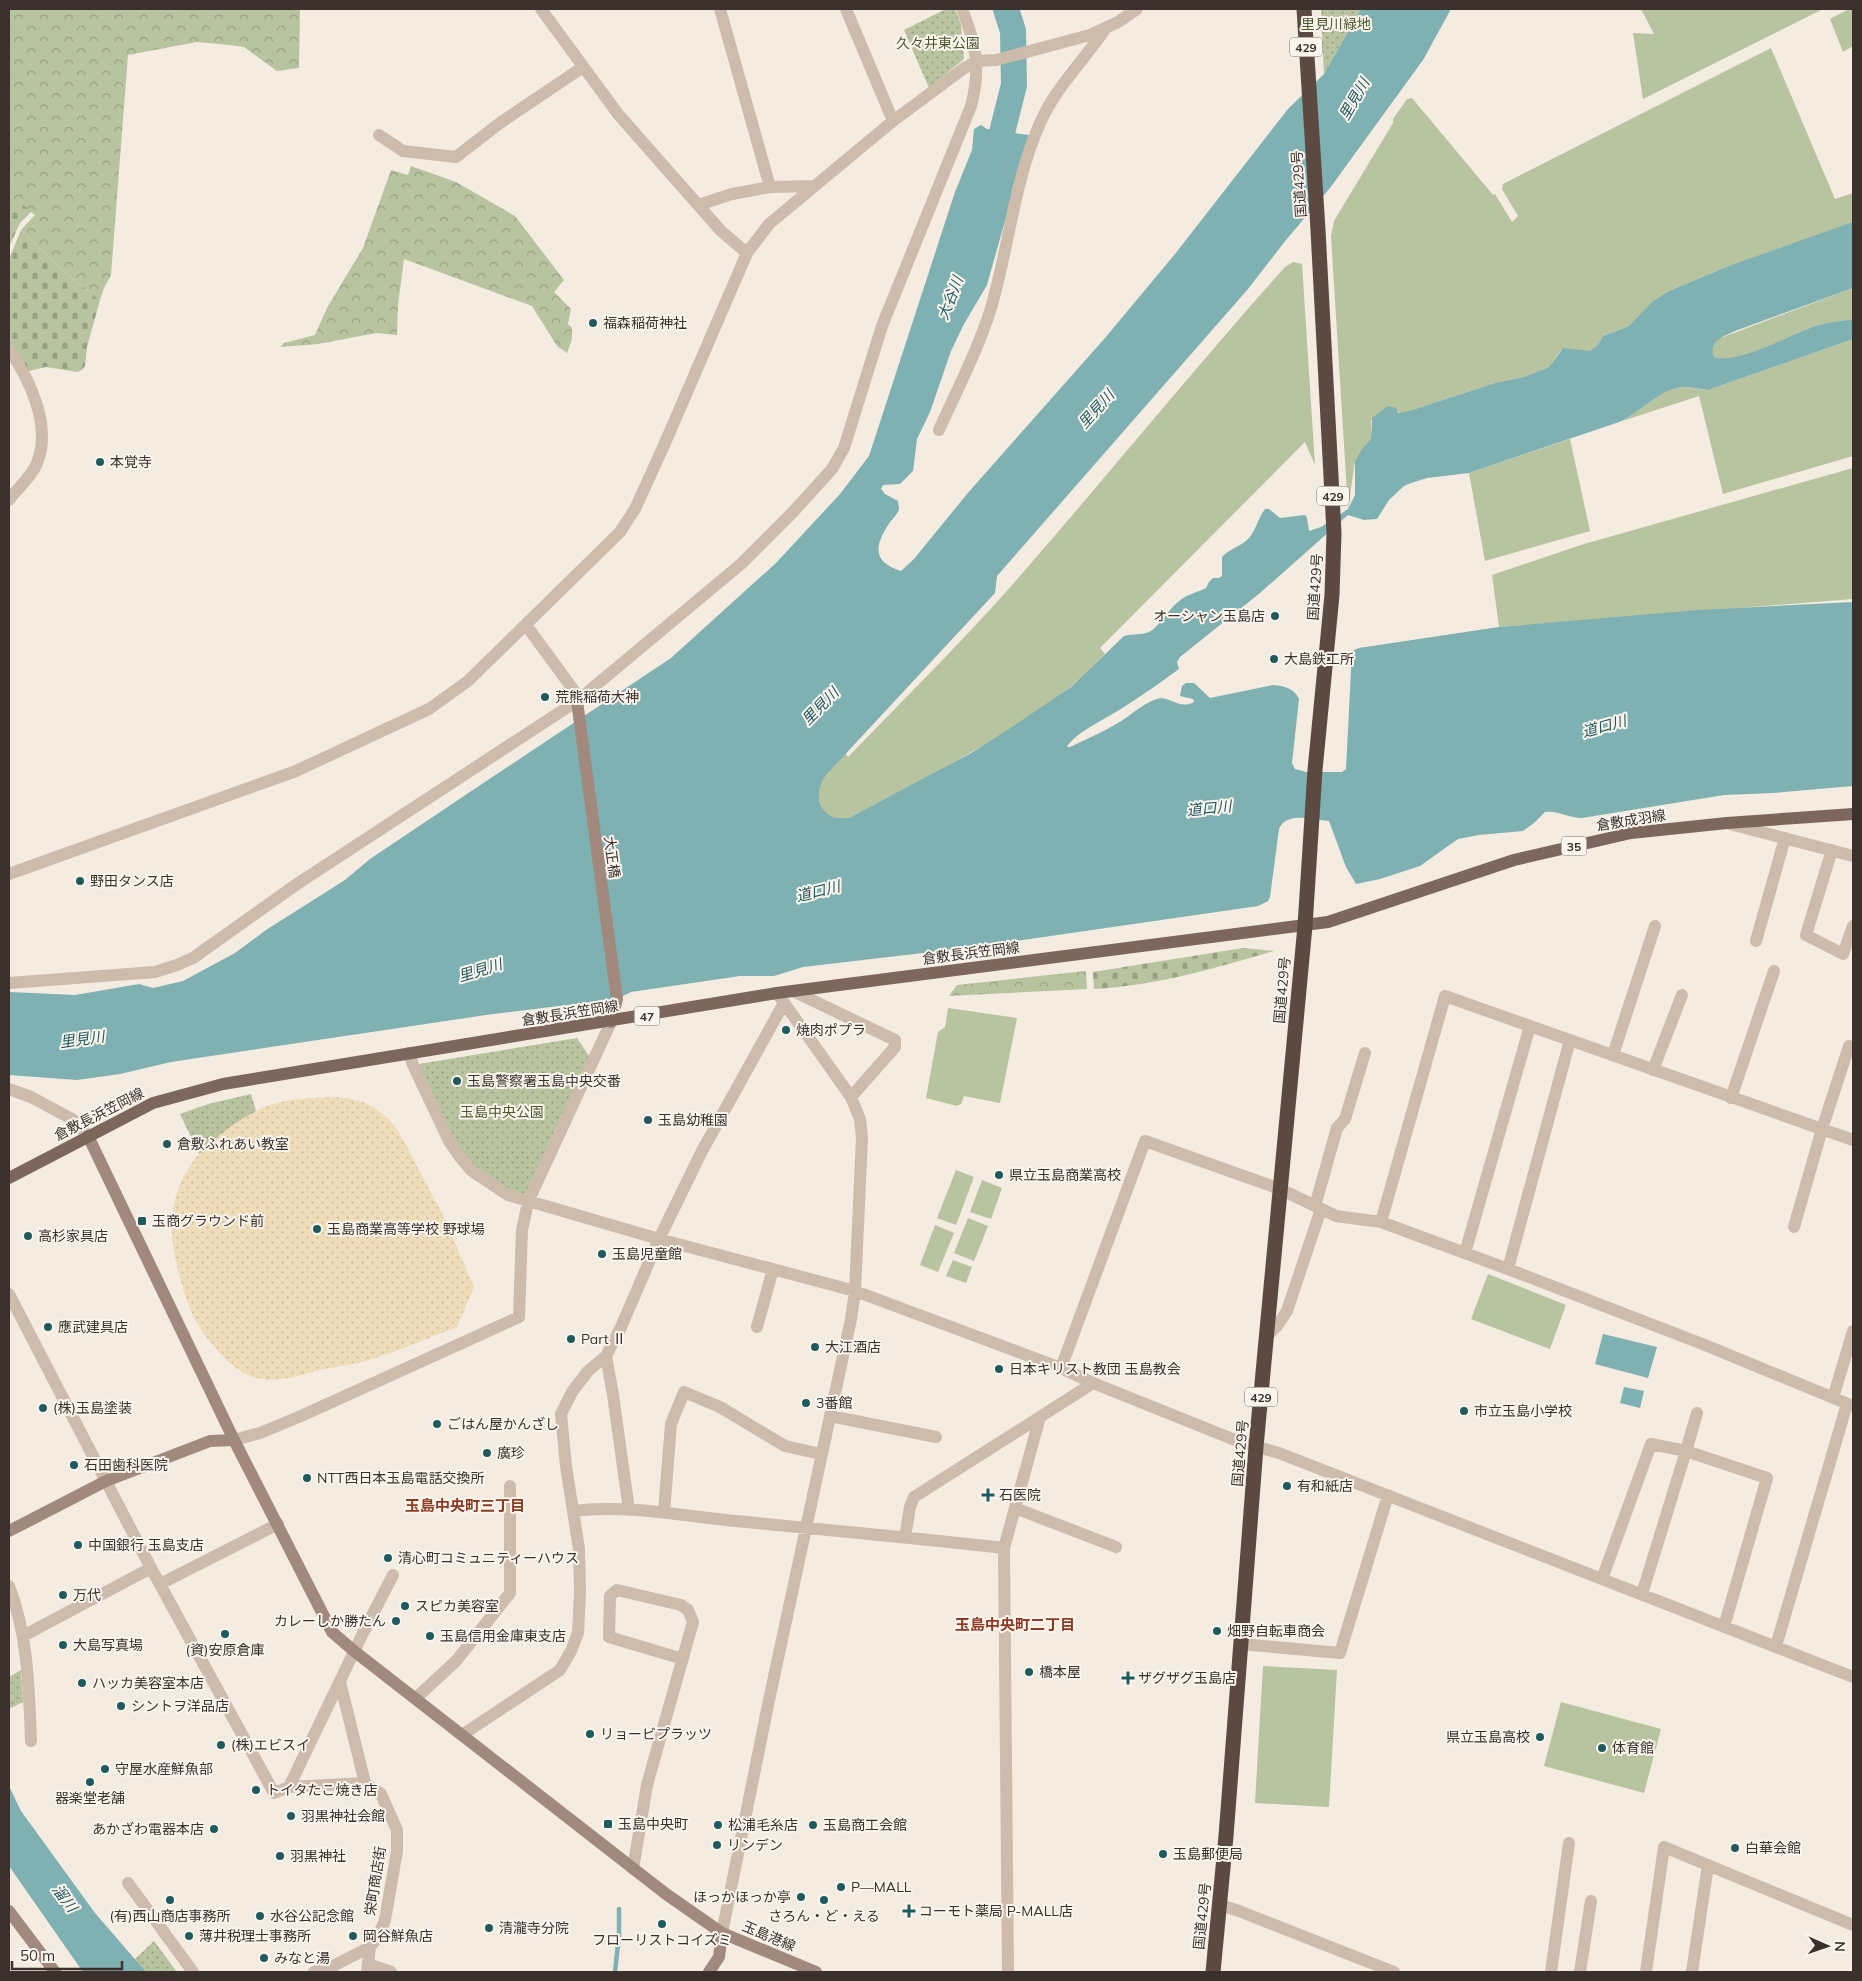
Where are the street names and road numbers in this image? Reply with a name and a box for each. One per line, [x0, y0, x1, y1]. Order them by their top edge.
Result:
road number: 429 [1290, 38, 1322, 56]
street label: 国道429号 [1288, 150, 1310, 218]
road number: 429 [1317, 486, 1349, 506]
street label: 国道429号 [1304, 553, 1326, 621]
street label: 倉敷成羽線 [1595, 806, 1667, 834]
street label: 大正橋 [600, 835, 624, 879]
road number: 35 [1562, 836, 1586, 856]
street label: 倉敷長浜笠岡線 [921, 938, 1021, 968]
street label: 国道429号 [1270, 956, 1294, 1024]
street label: 倉敷長浜笠岡線 [520, 996, 620, 1030]
road number: 47 [634, 1006, 660, 1026]
street label: 倉敷長浜笠岡線 [51, 1084, 147, 1144]
road number: 429 [1245, 1388, 1277, 1406]
street label: 国道429号 [1228, 1419, 1252, 1487]
street label: 栄町商店街 [361, 1845, 389, 1917]
street label: 国道429号 [1190, 1882, 1214, 1950]
street label: 玉島港線 [740, 1917, 798, 1955]

